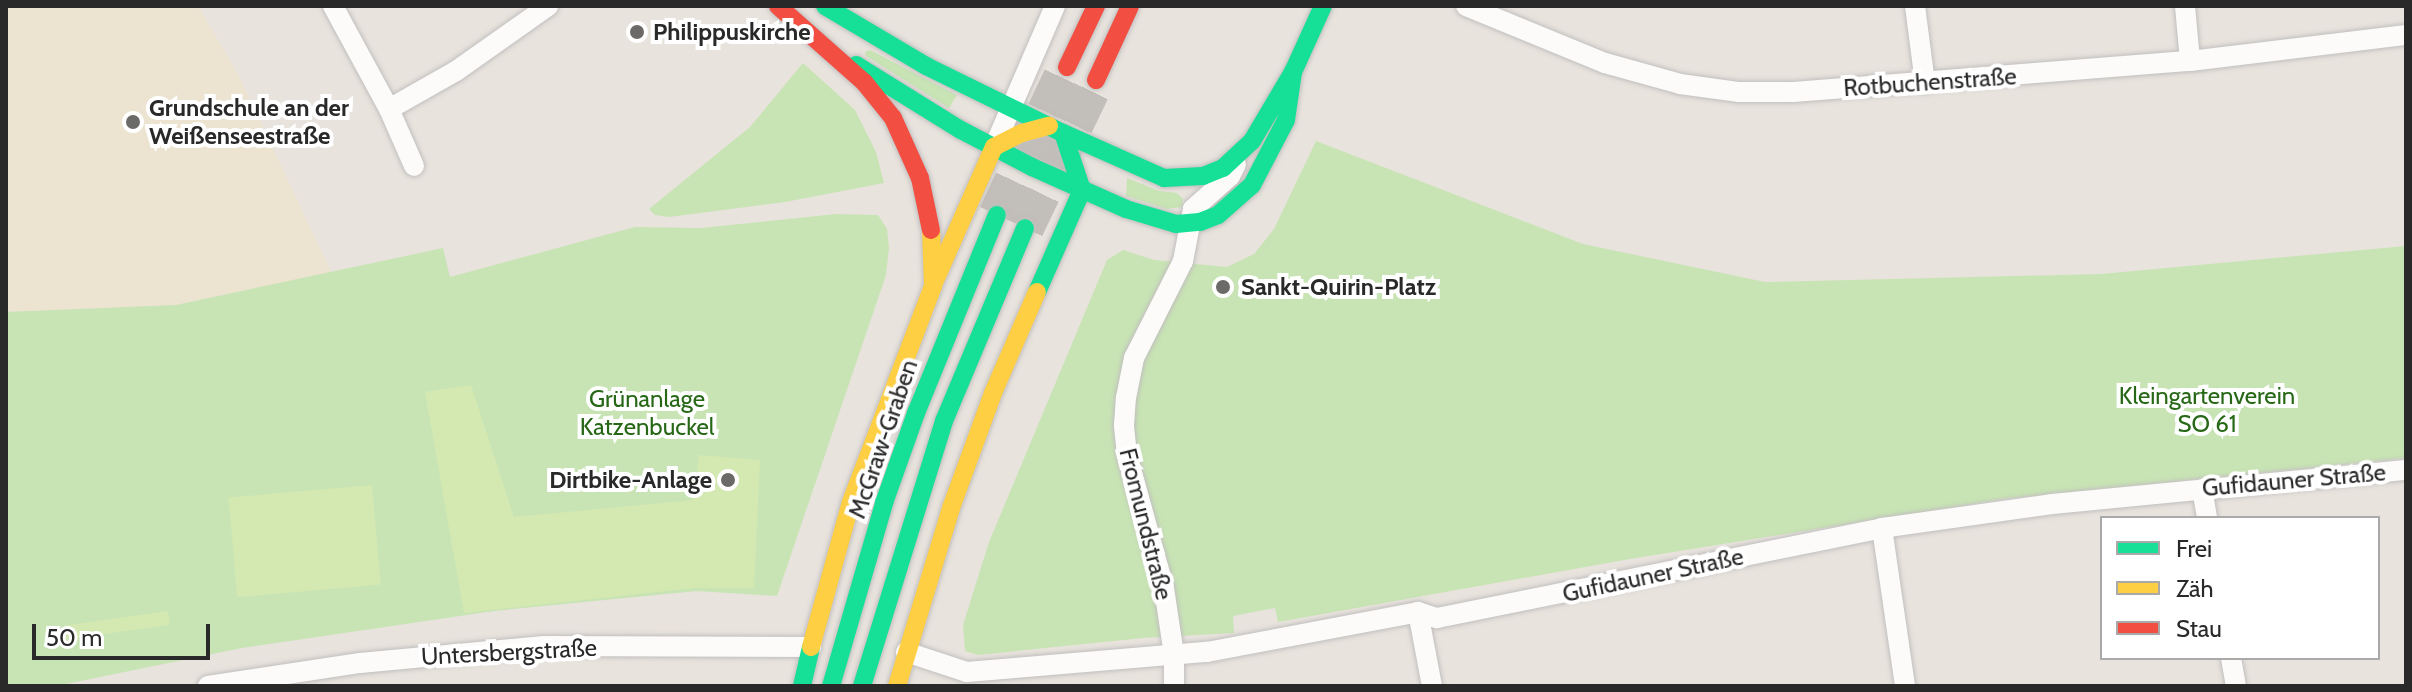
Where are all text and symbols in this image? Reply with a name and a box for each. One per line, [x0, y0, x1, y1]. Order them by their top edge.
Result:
place label: Philippuskirche [653, 18, 811, 46]
marker: Philippuskirche [628, 23, 646, 41]
street label: Rotbuchenstraße [1842, 62, 2018, 102]
place label: Grundschule an der Weißenseestraße [149, 94, 349, 150]
marker: Grundschule an der Weißenseestraße [124, 113, 142, 131]
place label: Sankt-Quirin-Platz [1241, 273, 1436, 301]
marker: Sankt-Quirin-Platz [1212, 276, 1234, 298]
street label: McGraw-Graben [842, 356, 924, 522]
park label: Kleingartenverein SO 61 [2119, 382, 2295, 438]
park label: Grünanlage Katzenbuckel [580, 385, 714, 441]
street label: Fromundstraße [1113, 445, 1179, 603]
street label: Gufidauner Straße [2201, 458, 2387, 502]
place label: Dirtbike-Anlage [549, 466, 712, 494]
marker: Dirtbike-Anlage [719, 471, 737, 489]
legend [2100, 516, 2380, 660]
text: Frei [2176, 534, 2212, 563]
street label: Gufidauner Straße [1560, 542, 1746, 608]
text: Zäh [2176, 574, 2213, 603]
scale bar [36, 608, 214, 658]
text: Stau [2176, 614, 2222, 643]
text: 50 m [46, 623, 102, 652]
street label: Untersbergstraße [420, 633, 598, 671]

